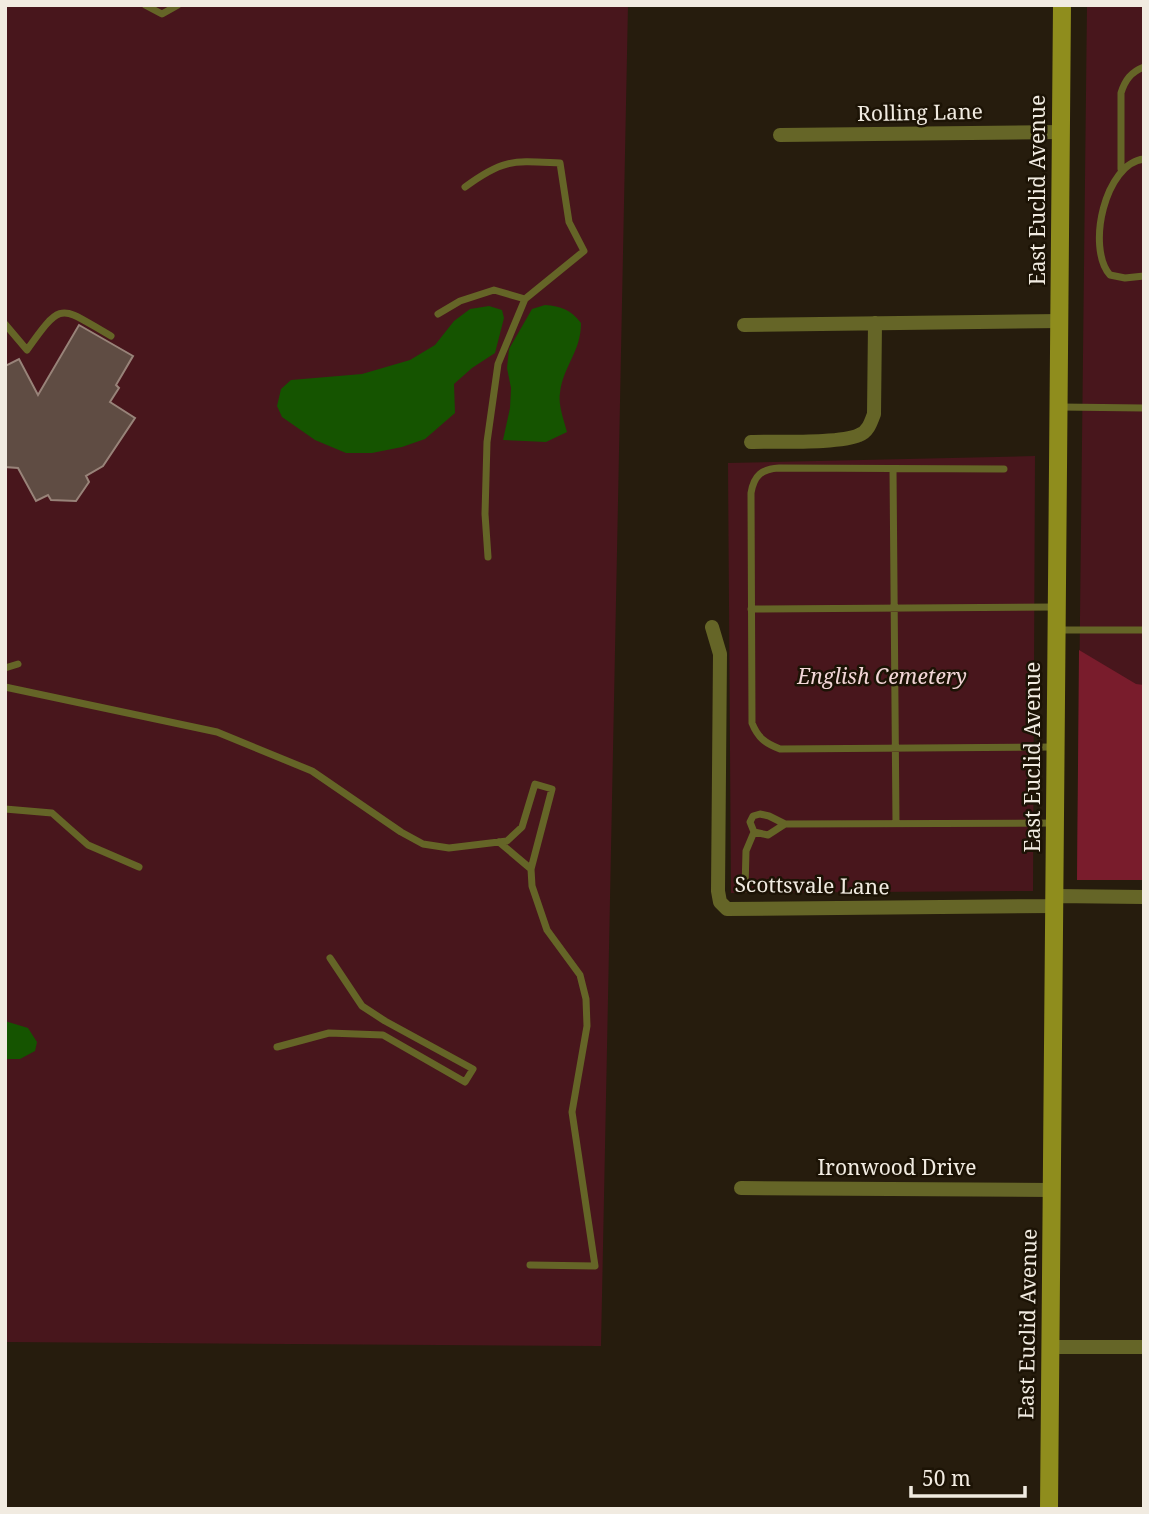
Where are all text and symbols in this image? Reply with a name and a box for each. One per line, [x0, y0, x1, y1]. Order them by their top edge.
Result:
street label: East Euclid Avenue [1023, 95, 1051, 285]
street label: Rolling Lane [857, 97, 983, 127]
park label: English Cemetery [796, 662, 967, 690]
street label: East Euclid Avenue [1018, 662, 1046, 852]
street label: Scottsvale Lane [734, 870, 890, 900]
street label: Ironwood Drive [817, 1153, 977, 1181]
street label: East Euclid Avenue [1011, 1228, 1043, 1420]
scale bar [911, 1454, 1025, 1498]
text: 50 m [922, 1464, 971, 1492]

